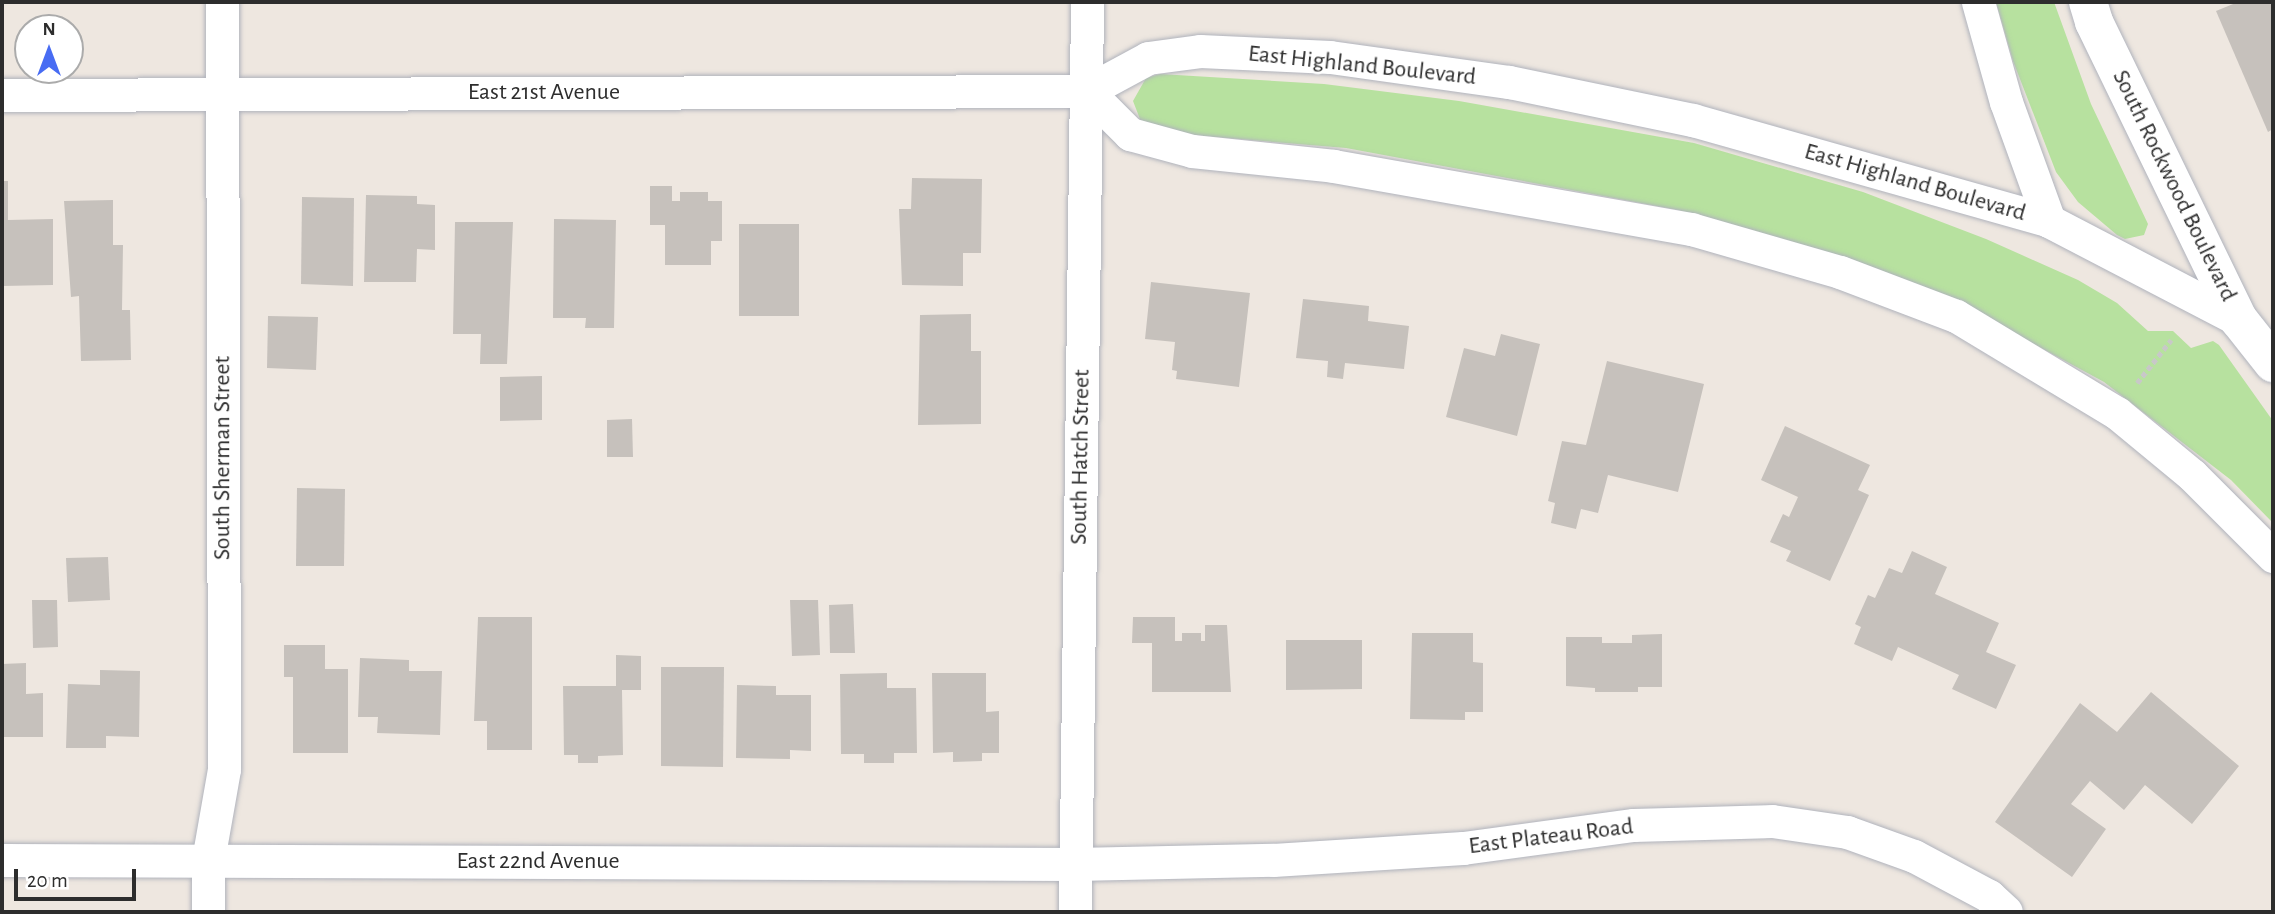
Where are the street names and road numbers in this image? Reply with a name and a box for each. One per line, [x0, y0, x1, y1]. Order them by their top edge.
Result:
street label: East Highland Boulevard [1247, 40, 1477, 92]
street label: South Rockwood Boulevard [2105, 66, 2243, 306]
street label: East 21st Avenue [468, 79, 620, 107]
street label: East Highland Boulevard [1801, 138, 2029, 228]
street label: South Sherman Street [209, 356, 237, 560]
street label: South Hatch Street [1065, 369, 1097, 545]
street label: East Plateau Road [1467, 813, 1635, 861]
street label: East 22nd Avenue [456, 848, 620, 876]

